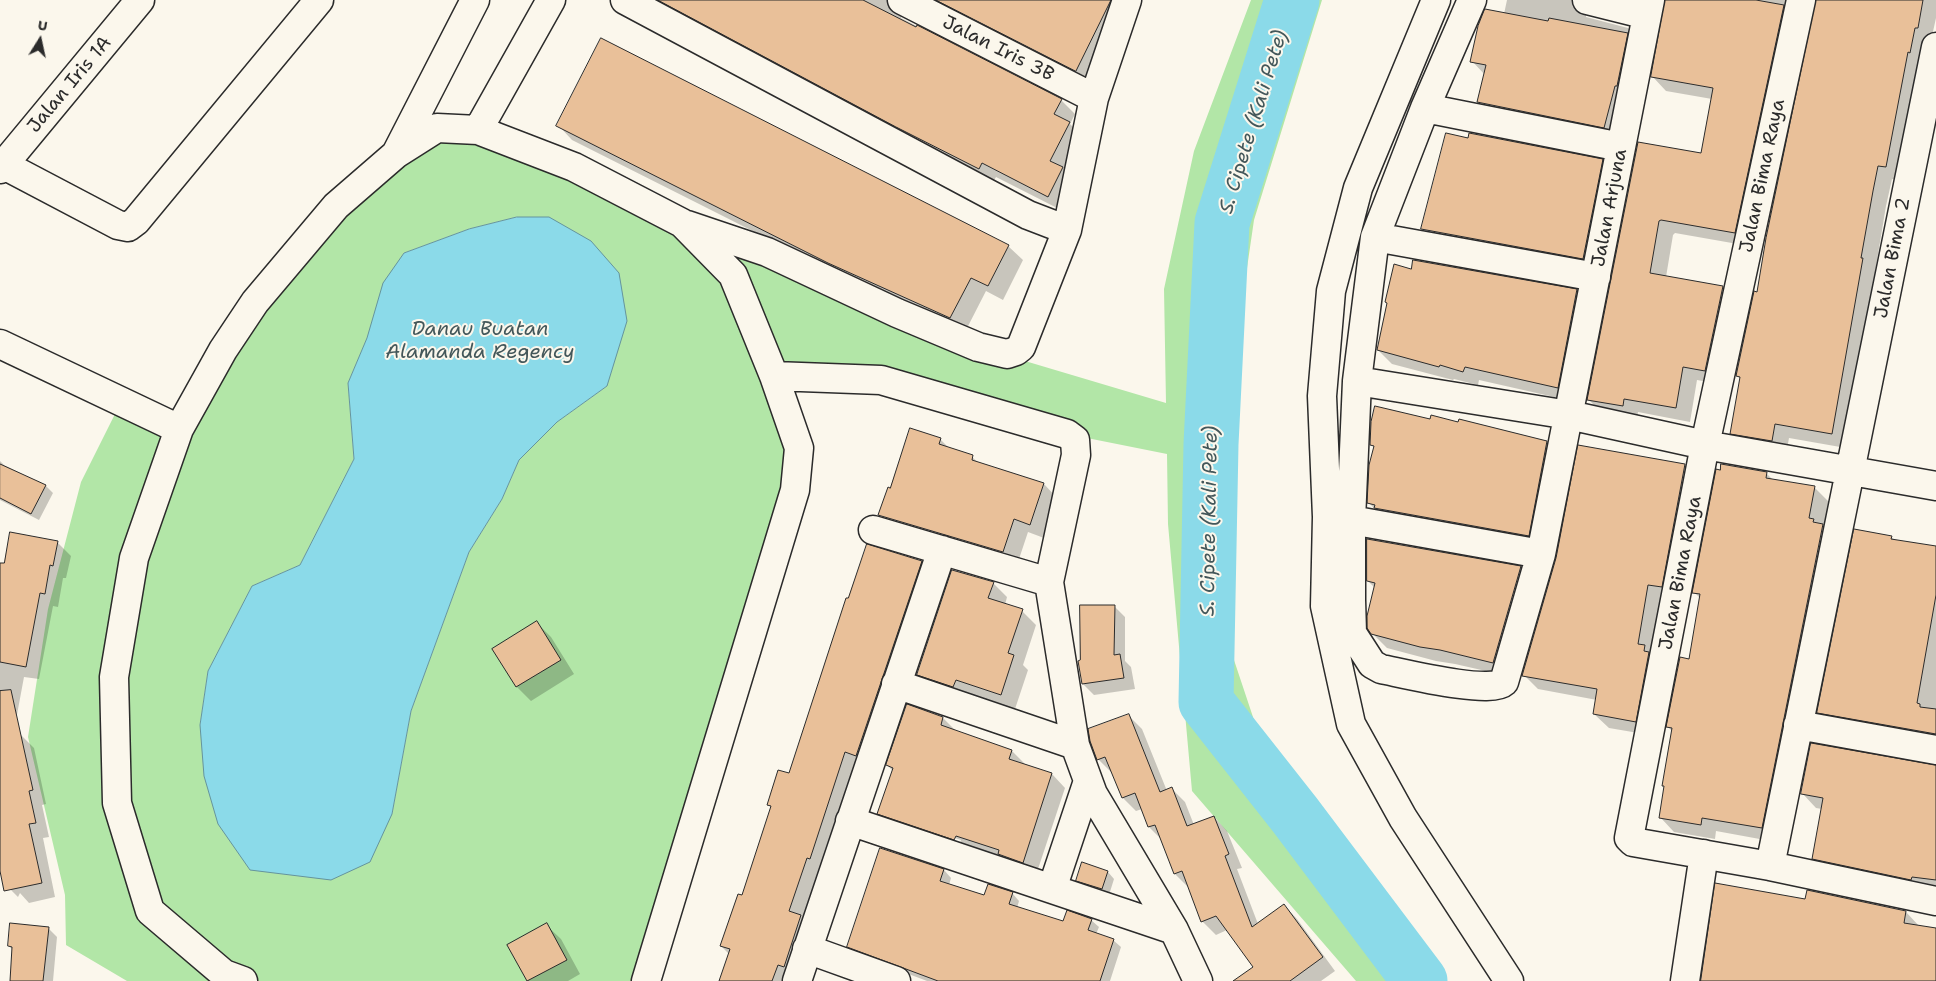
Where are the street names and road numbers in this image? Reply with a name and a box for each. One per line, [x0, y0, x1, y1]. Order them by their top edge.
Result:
street label: Jalan Iris 3B [938, 11, 1058, 87]
street label: Jalan Iris 1A [23, 32, 117, 138]
street label: Jalan Bima Raya [1736, 97, 1790, 255]
street label: Jalan Arjuna [1587, 147, 1633, 269]
street label: Jalan Bima 2 [1870, 196, 1916, 320]
street label: Jalan Bima Raya [1655, 494, 1707, 652]

